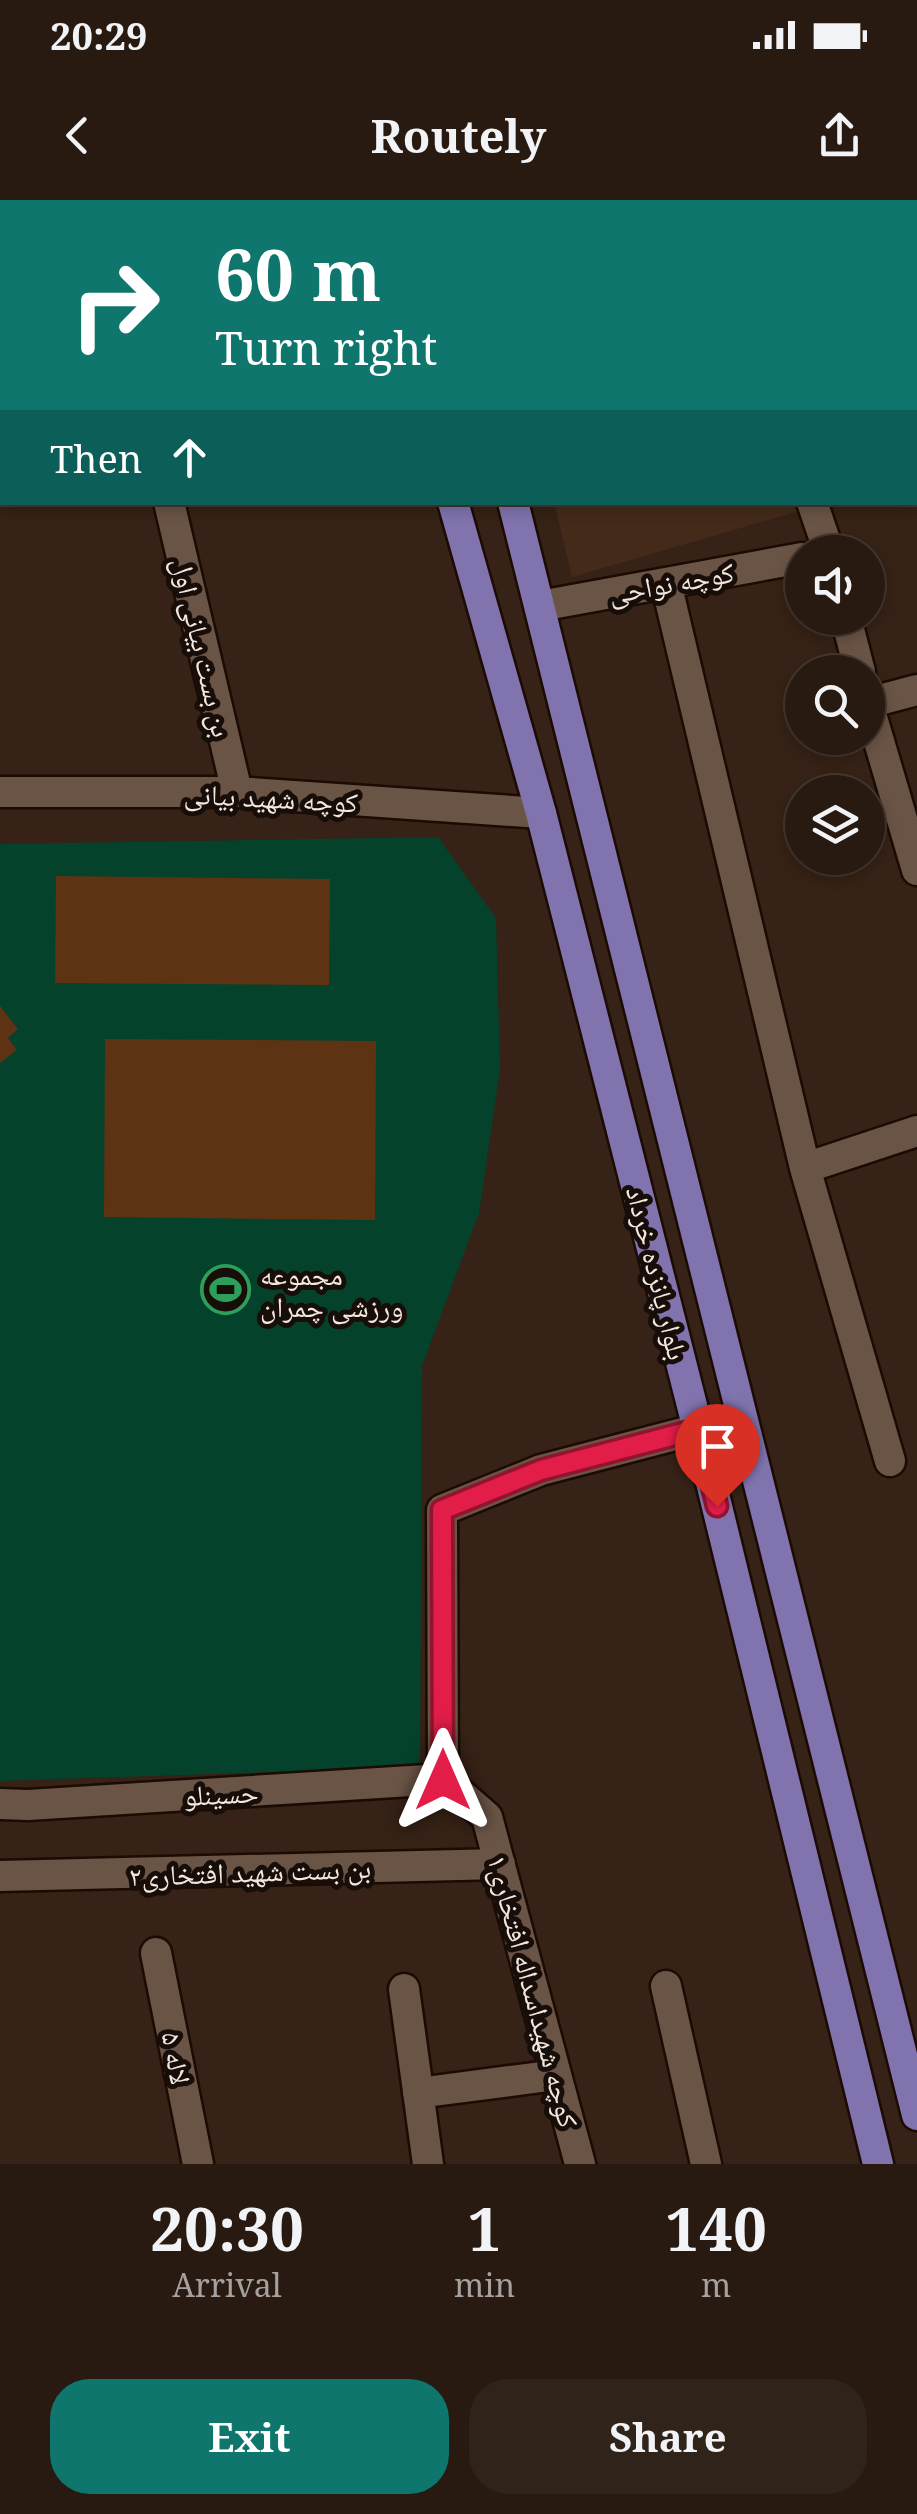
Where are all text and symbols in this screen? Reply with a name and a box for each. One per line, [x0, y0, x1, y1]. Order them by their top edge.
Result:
text: 20:29 [50, 9, 147, 61]
text: Routely [371, 105, 546, 166]
icon: back [50, 108, 105, 163]
icon: share [812, 108, 867, 163]
text: 60 m [215, 226, 381, 322]
icon: right [50, 240, 180, 370]
text: Turn right [215, 317, 437, 378]
icon: ahead [162, 430, 217, 485]
text: Then [50, 432, 142, 484]
map controls [785, 535, 885, 875]
button: sound [785, 535, 885, 635]
street label: کوچه نواحی [605, 552, 737, 612]
street label: بن بست بیانی اول [164, 553, 242, 741]
button: search [785, 655, 885, 755]
street label: کوچه شهید بیانی [183, 773, 359, 821]
button: layers [785, 775, 885, 875]
street label: بلوار پانزده خرداد [618, 1182, 698, 1364]
place label: مجموعه ورزشی چمران [260, 1255, 403, 1325]
sports icon: مجموعه ورزشی چمران [199, 1264, 251, 1316]
pin [675, 1404, 760, 1507]
icon: arrive [690, 1419, 745, 1474]
position arrow [391, 1728, 495, 1832]
street label: حسینلو [183, 1772, 259, 1814]
street label: بن بست شهید افتخاری۲ [128, 1848, 372, 1894]
street label: کوچه شهیداسداله افتخاری۱ [479, 1850, 589, 2132]
street label: لاله ۵ [153, 2028, 201, 2088]
text: 20:30 [150, 2187, 304, 2269]
text: 1 [468, 2187, 502, 2269]
text: 140 [665, 2187, 767, 2269]
text: Arrival [172, 2263, 282, 2306]
text: min [454, 2263, 515, 2306]
text: m [701, 2263, 731, 2306]
button: Exit [50, 2379, 449, 2494]
button: Share [469, 2379, 867, 2494]

